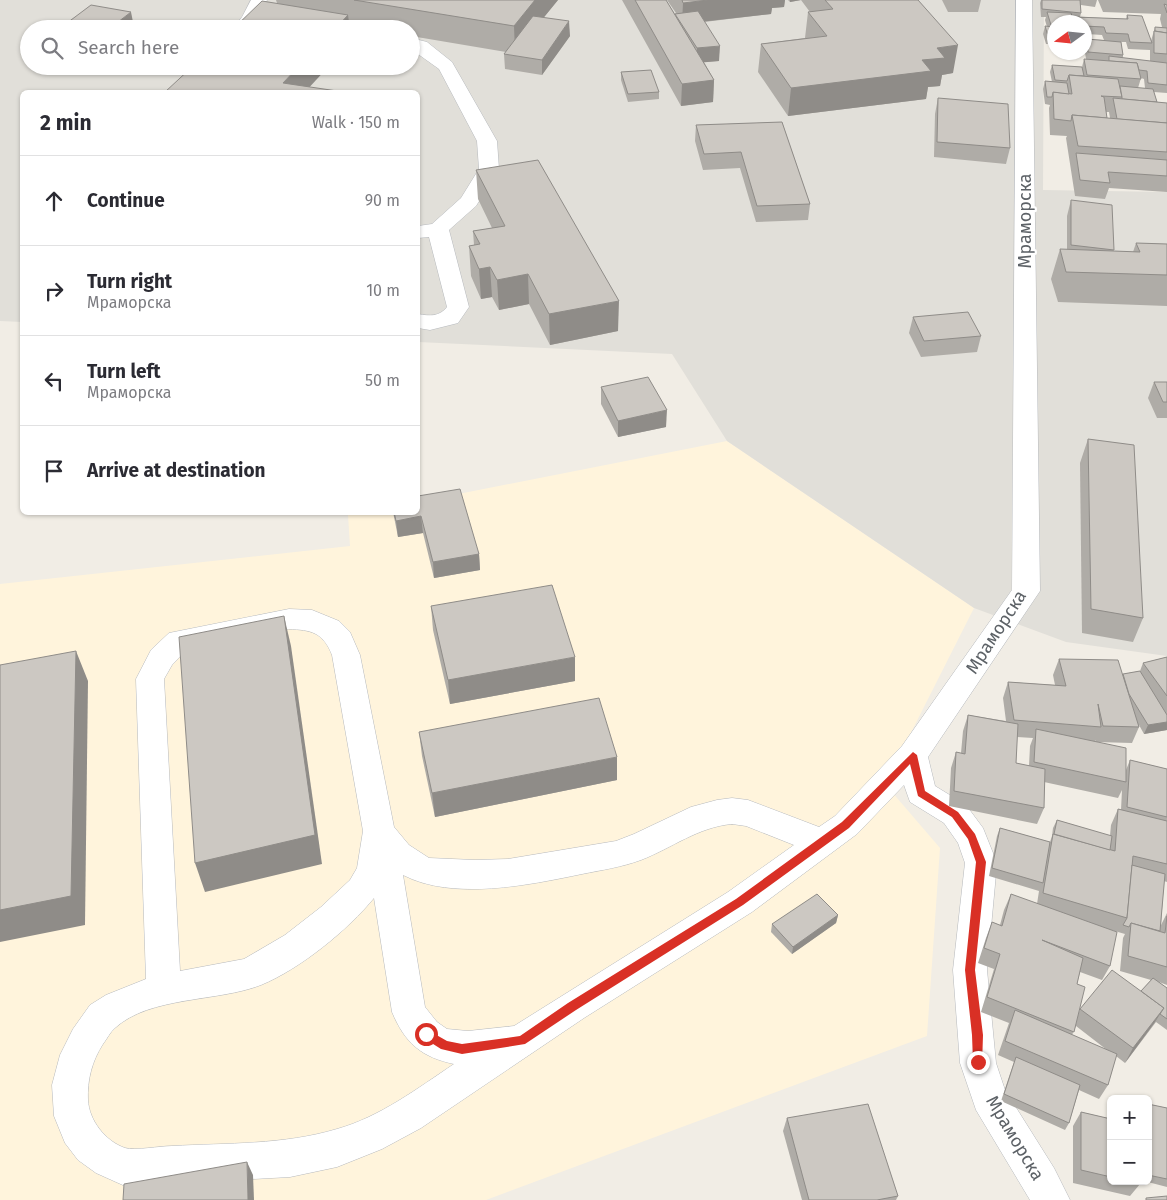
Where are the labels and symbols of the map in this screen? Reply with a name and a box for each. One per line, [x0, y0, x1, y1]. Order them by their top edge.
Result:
north arrow [1047, 15, 1092, 60]
street label: Мраморска [1014, 173, 1036, 269]
street label: Мраморска [961, 586, 1031, 678]
route start [415, 1023, 438, 1046]
route end [967, 1051, 990, 1074]
street label: Мраморска [981, 1092, 1049, 1184]

